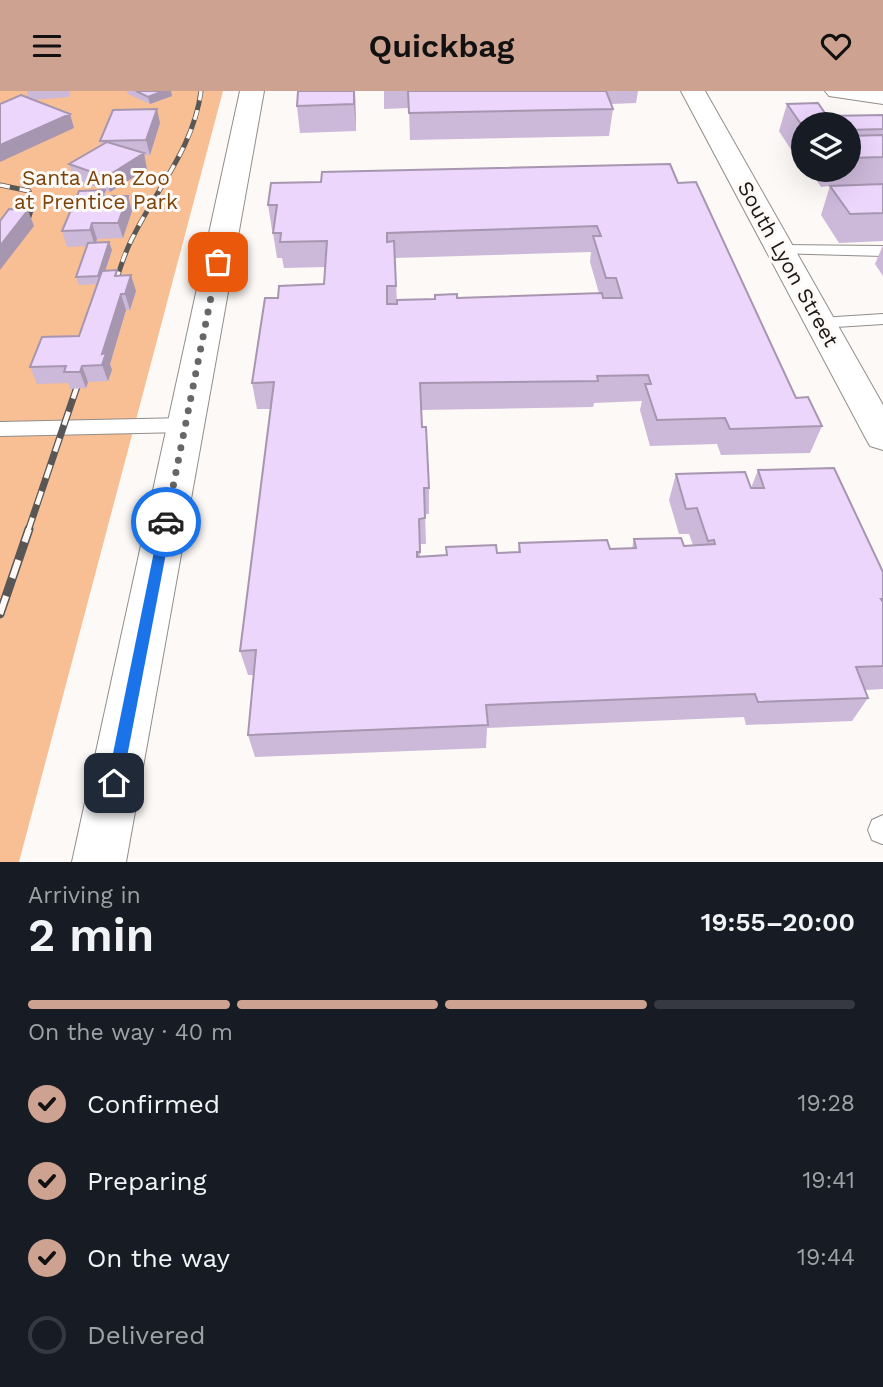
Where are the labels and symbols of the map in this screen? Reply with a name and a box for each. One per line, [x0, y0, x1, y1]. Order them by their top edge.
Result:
park label: Santa Ana Zoo at Prentice Park [14, 165, 178, 214]
street label: South Lyon Street [733, 177, 844, 351]
pin [188, 232, 248, 292]
courier [131, 487, 201, 557]
pin [84, 753, 144, 813]

